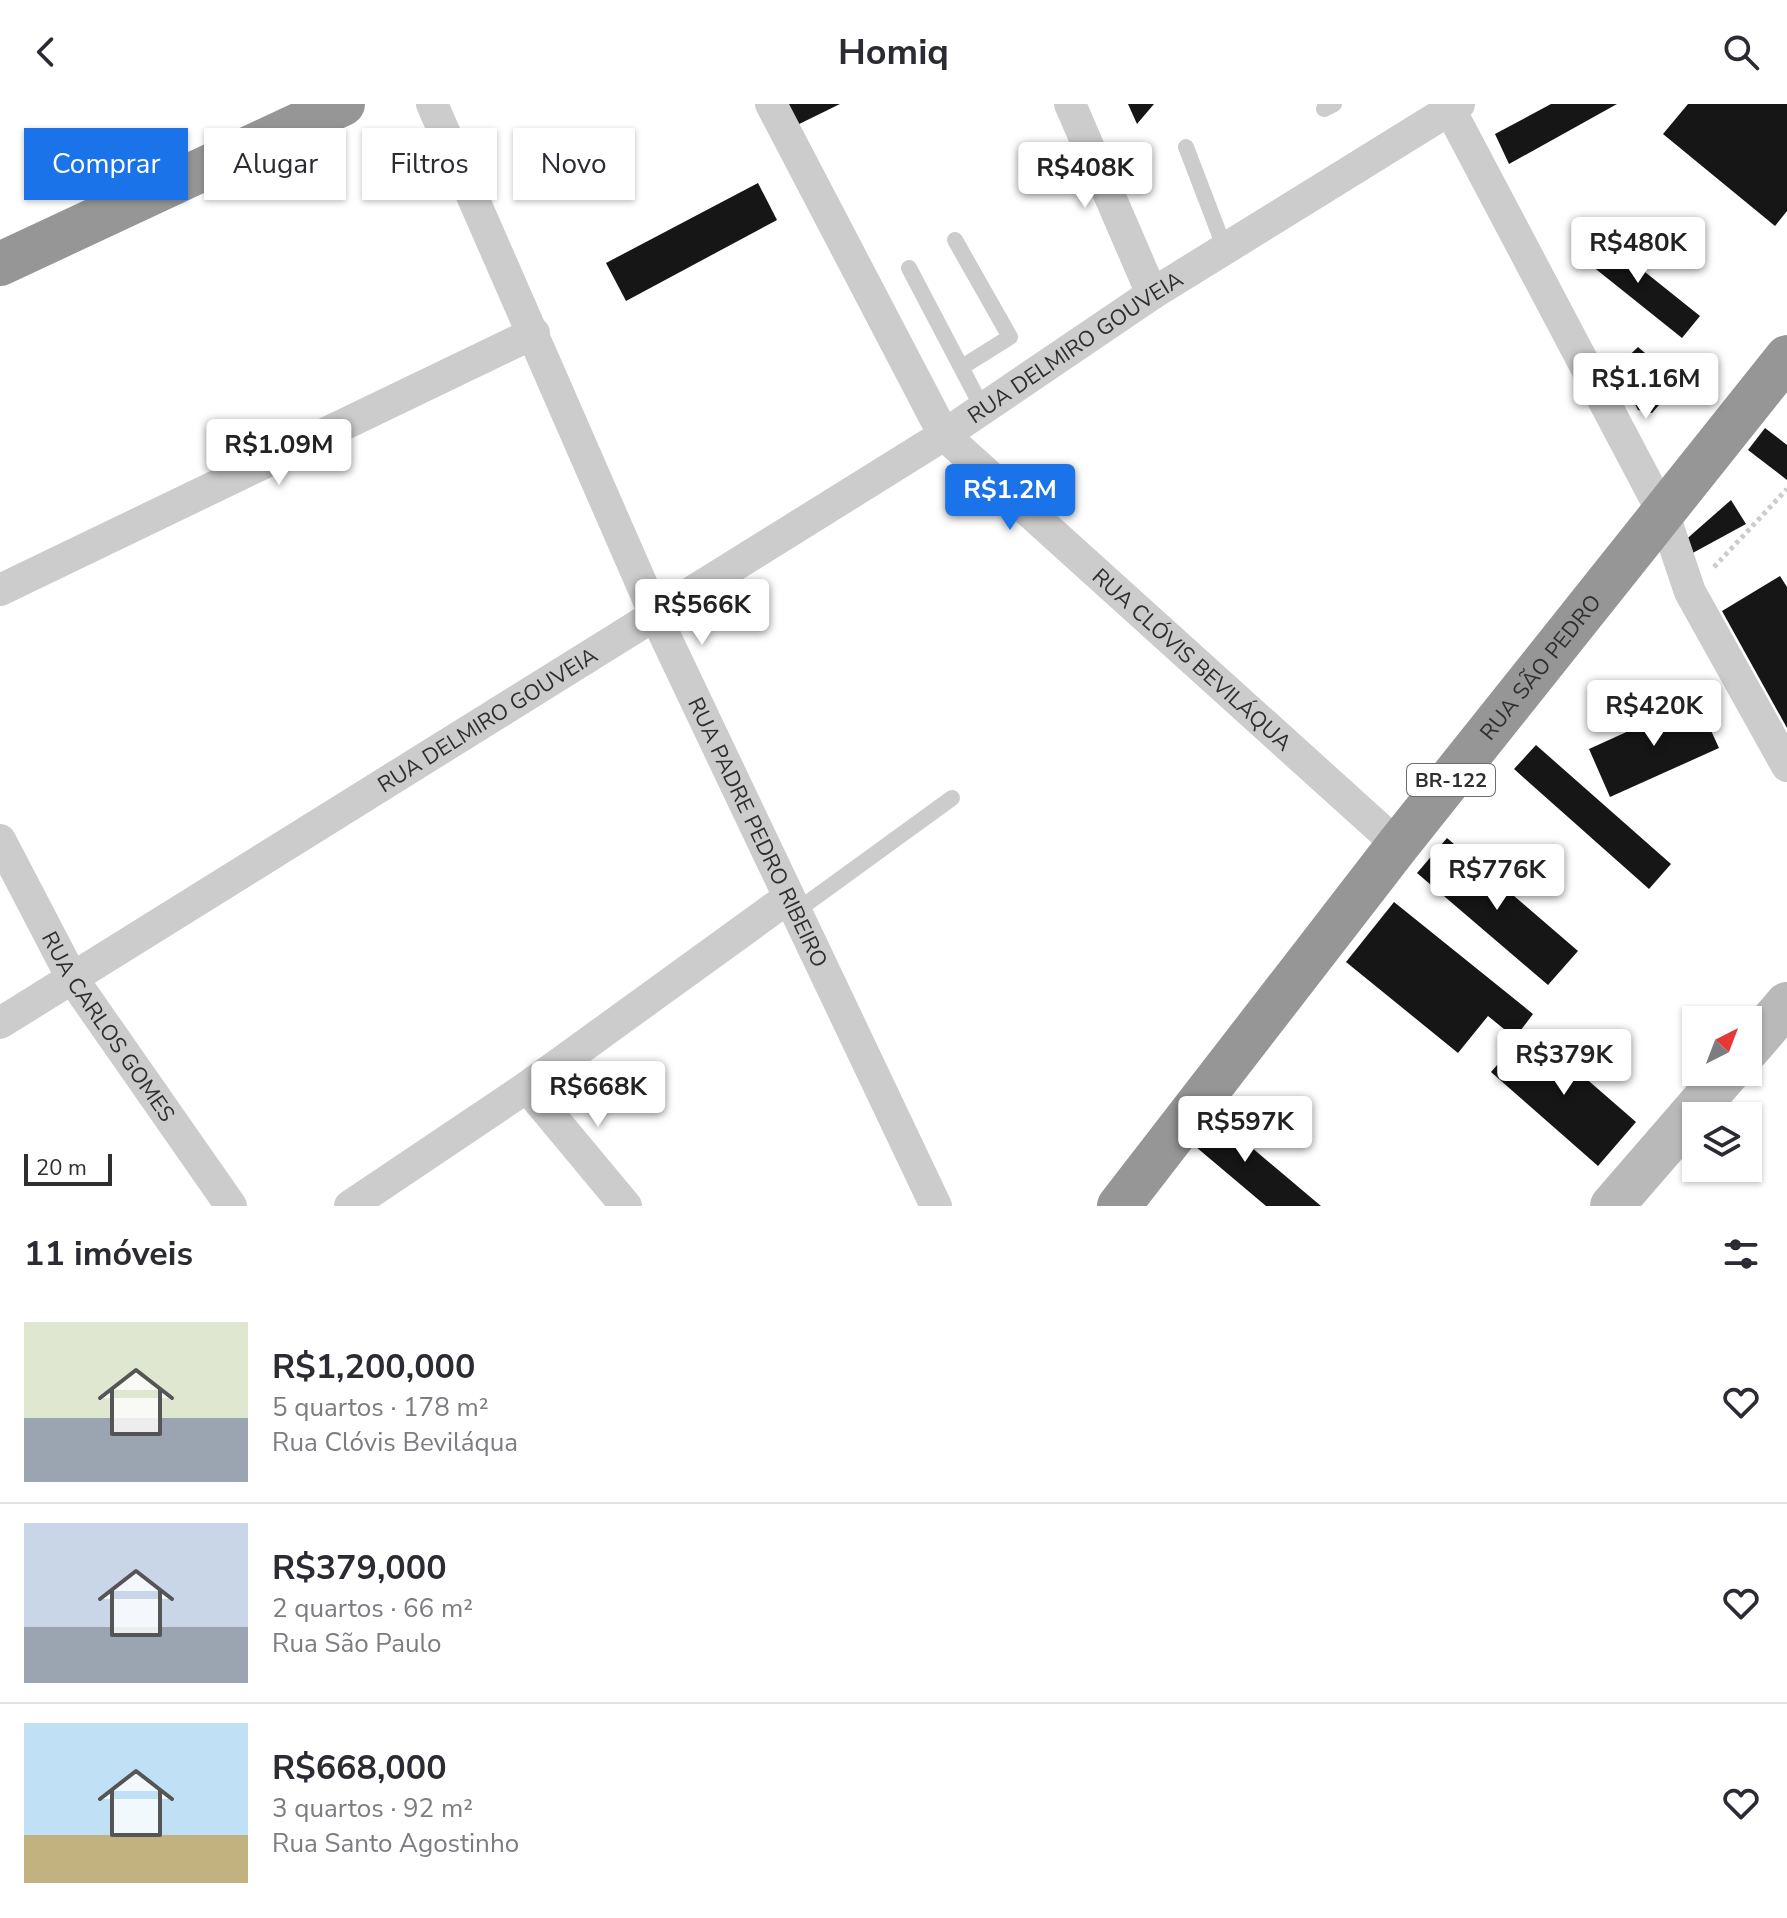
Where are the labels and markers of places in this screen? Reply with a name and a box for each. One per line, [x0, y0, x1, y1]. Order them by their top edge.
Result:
pin: R$408K [1020, 142, 1150, 210]
pin: R$480K [1573, 217, 1703, 285]
pin: R$1.16M [1572, 353, 1720, 421]
pin: R$1.09M [205, 419, 353, 487]
pin: R$1.2M [945, 464, 1075, 532]
pin: R$566K [637, 579, 767, 647]
pin: R$420K [1589, 680, 1719, 748]
pin: R$776K [1432, 844, 1562, 912]
pin: R$379K [1499, 1029, 1629, 1097]
pin: R$668K [533, 1061, 663, 1129]
pin: R$597K [1180, 1096, 1310, 1164]

